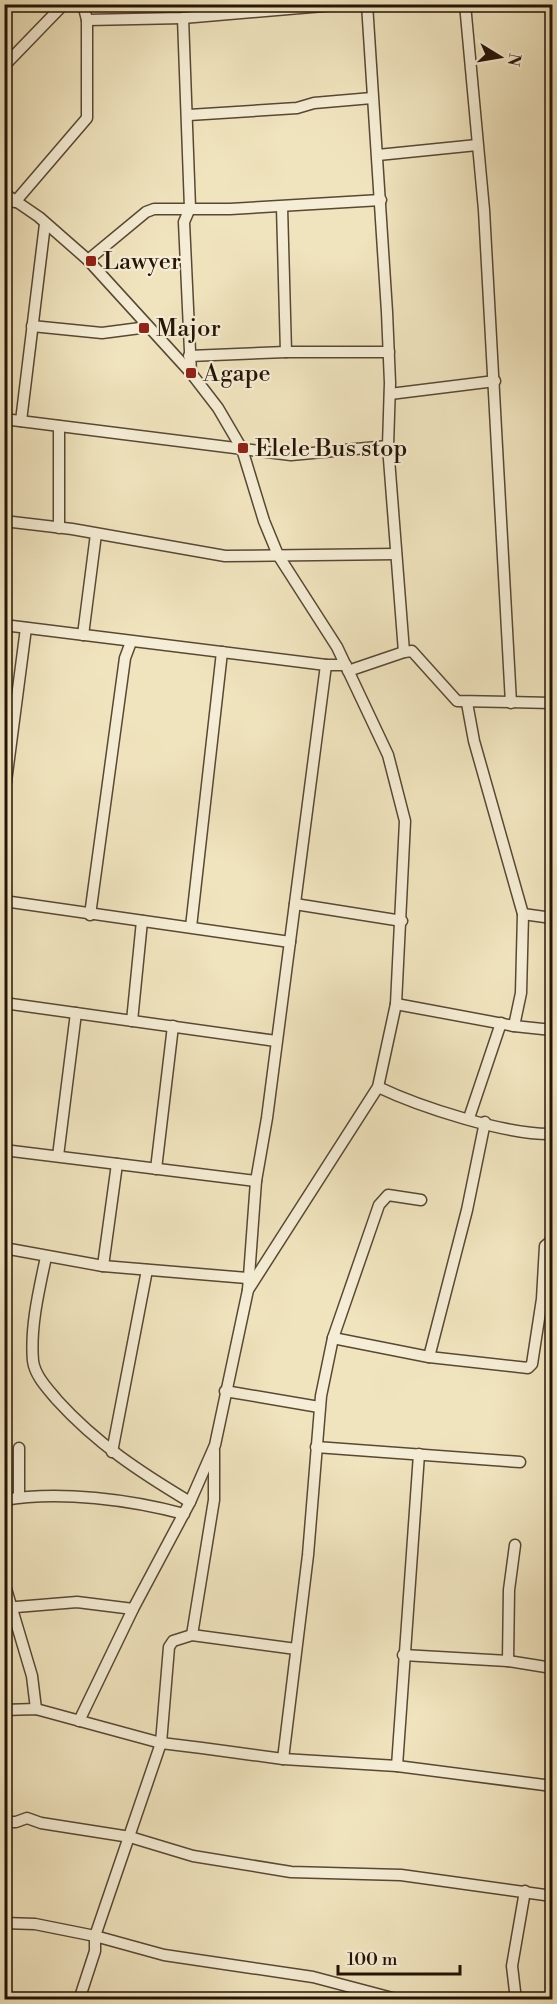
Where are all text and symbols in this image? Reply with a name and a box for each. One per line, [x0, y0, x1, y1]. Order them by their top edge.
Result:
north arrow [470, 27, 530, 87]
text: N [503, 52, 525, 68]
place label: Lawyer [103, 247, 181, 277]
marker: Lawyer [84, 254, 98, 268]
place label: Major [156, 314, 221, 344]
marker: Major [137, 321, 151, 335]
place label: Agape [202, 359, 271, 389]
marker: Agape [184, 366, 198, 380]
place label: Elele Bus stop [255, 434, 407, 464]
marker: Elele Bus stop [236, 441, 250, 455]
scale bar [338, 1938, 460, 1976]
text: 100 m [347, 1948, 398, 1971]

